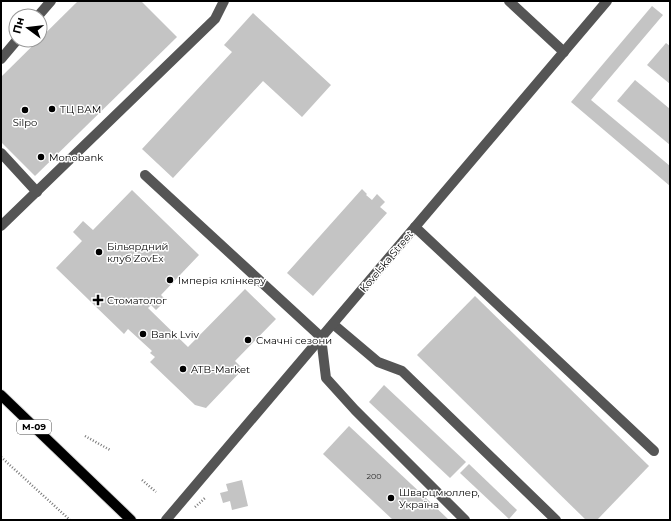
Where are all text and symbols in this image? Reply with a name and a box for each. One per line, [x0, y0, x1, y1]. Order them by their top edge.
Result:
north arrow [8, 8, 48, 48]
text: Пн [9, 16, 27, 35]
place label: ТЦ ВАМ [60, 103, 101, 116]
marker: ТЦ ВАМ [47, 104, 57, 114]
marker: Silpo [20, 105, 30, 115]
place label: Silpo [13, 116, 37, 129]
place label: Monobank [49, 151, 103, 164]
marker: Monobank [36, 152, 46, 162]
street label: Kovelska Street [357, 228, 416, 295]
place label: Більярдний клуб ZovEx [107, 240, 168, 265]
marker: Більярдний клуб ZovEx [94, 247, 104, 257]
place label: Імперія клінкеру [178, 274, 266, 287]
marker: Імперія клінкеру [165, 275, 175, 285]
marker: Стоматолог [92, 294, 104, 306]
place label: Стоматолог [107, 294, 167, 307]
place label: Bank Lviv [151, 328, 199, 341]
marker: Bank Lviv [138, 329, 148, 339]
place label: Смачні сезони [256, 334, 332, 347]
marker: Смачні сезони [243, 335, 253, 345]
place label: ATB-Market [191, 363, 250, 376]
marker: ATB-Market [178, 364, 188, 374]
road number: М-09 [17, 420, 51, 434]
house number: 200 [366, 471, 382, 481]
place label: Шварцмюллер, Україна [399, 486, 480, 511]
marker: Шварцмюллер, Україна [386, 493, 396, 503]

